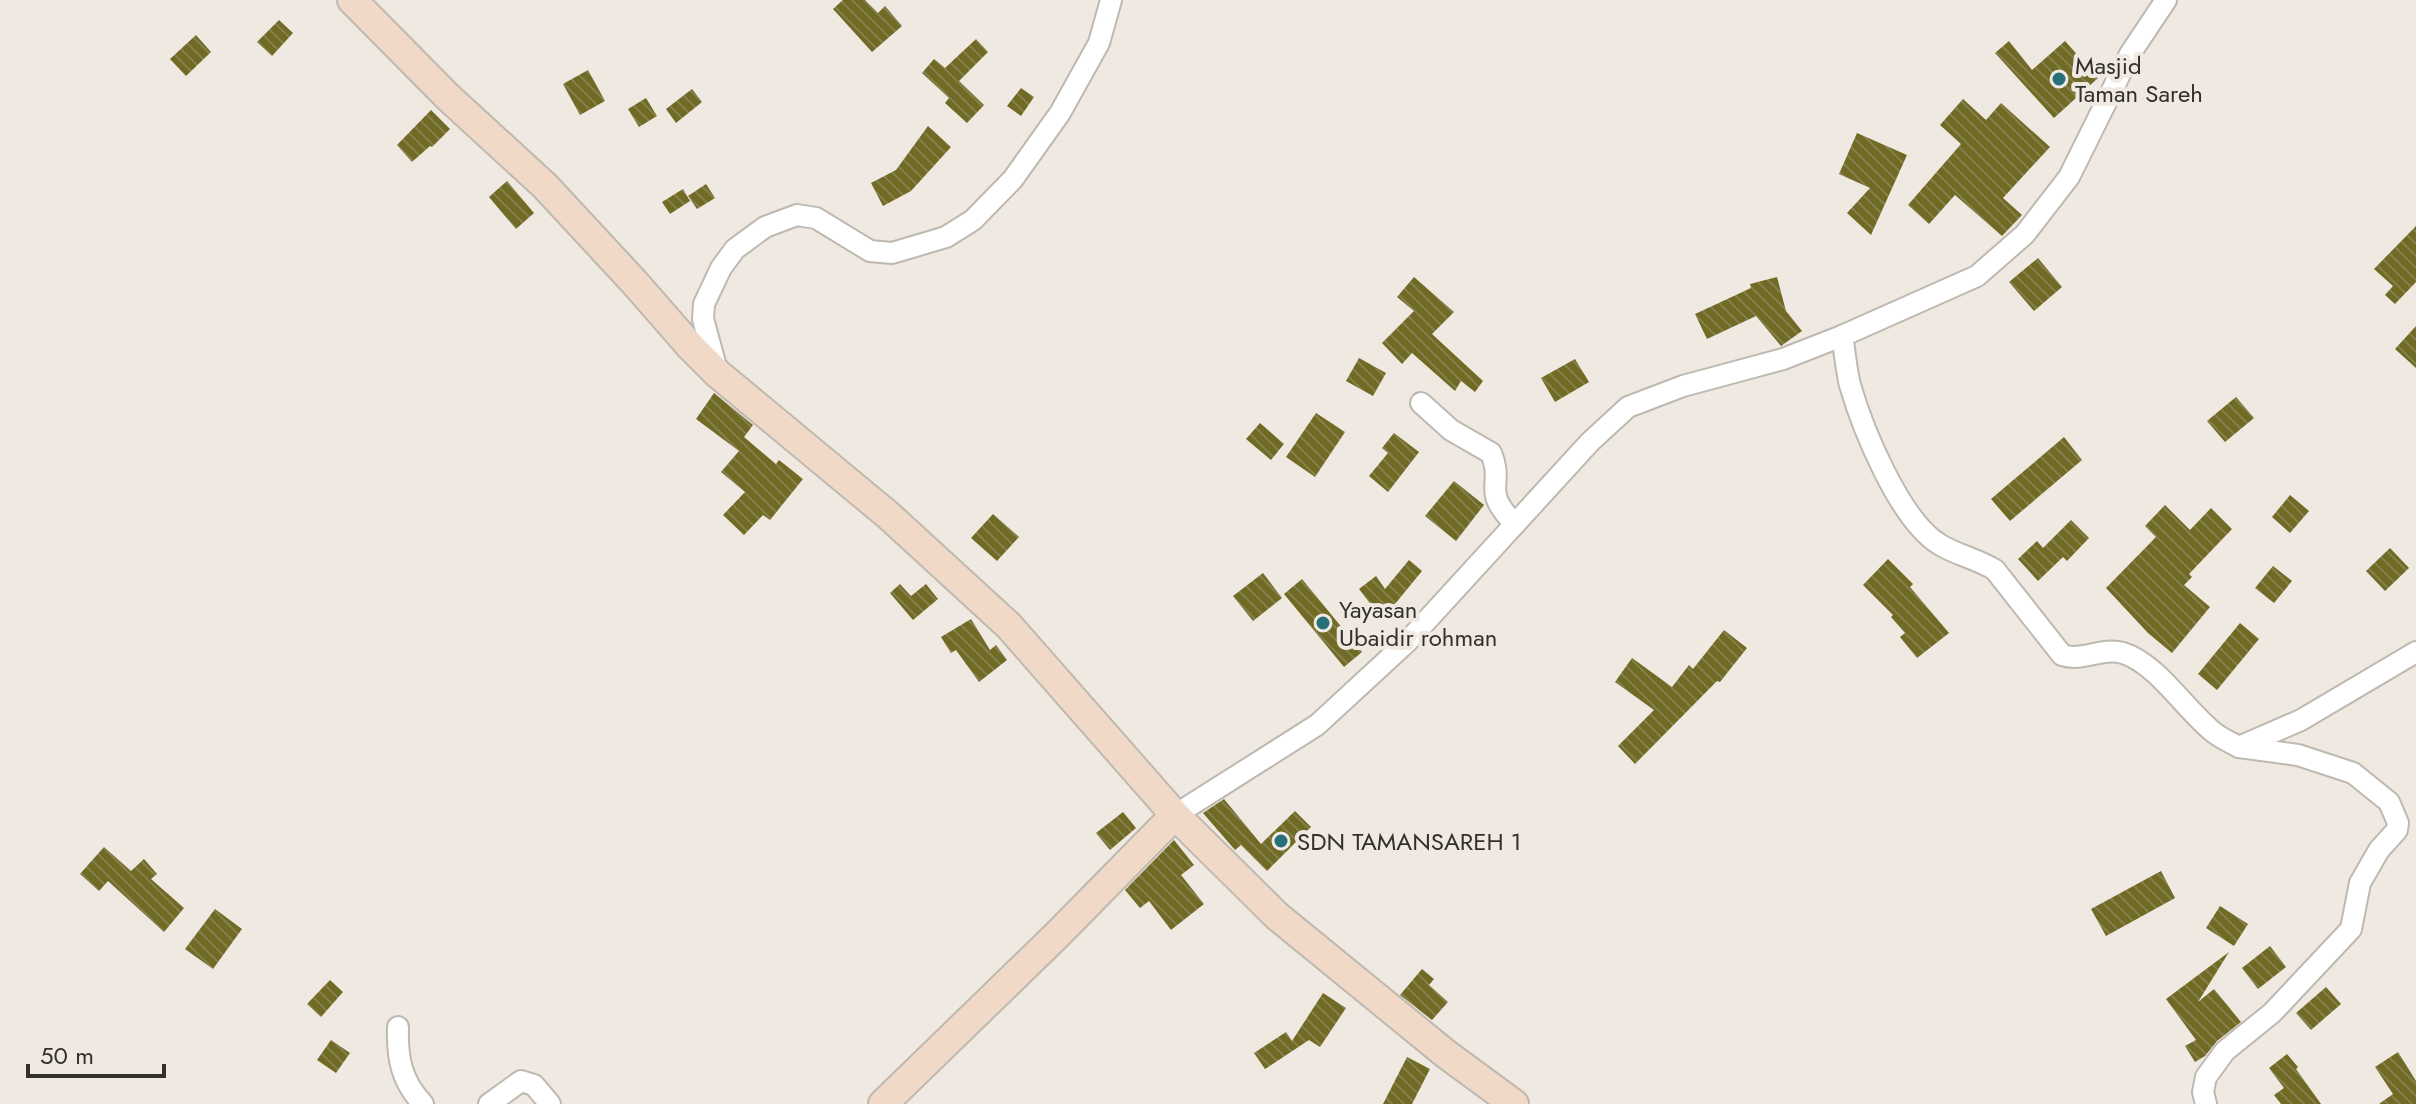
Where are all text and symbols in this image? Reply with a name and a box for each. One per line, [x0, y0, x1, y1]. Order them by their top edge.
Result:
place label: Masjid Taman Sareh [2075, 48, 2203, 111]
marker: Masjid Taman Sareh [2050, 70, 2068, 88]
place label: Yayasan Ubaidir rohman [1339, 592, 1497, 655]
marker: Yayasan Ubaidir rohman [1314, 614, 1332, 632]
place label: SDN TAMANSAREH 1 [1297, 824, 1522, 859]
marker: SDN TAMANSAREH 1 [1272, 832, 1290, 850]
scale bar [28, 1028, 164, 1078]
text: 50 m [40, 1038, 94, 1073]

